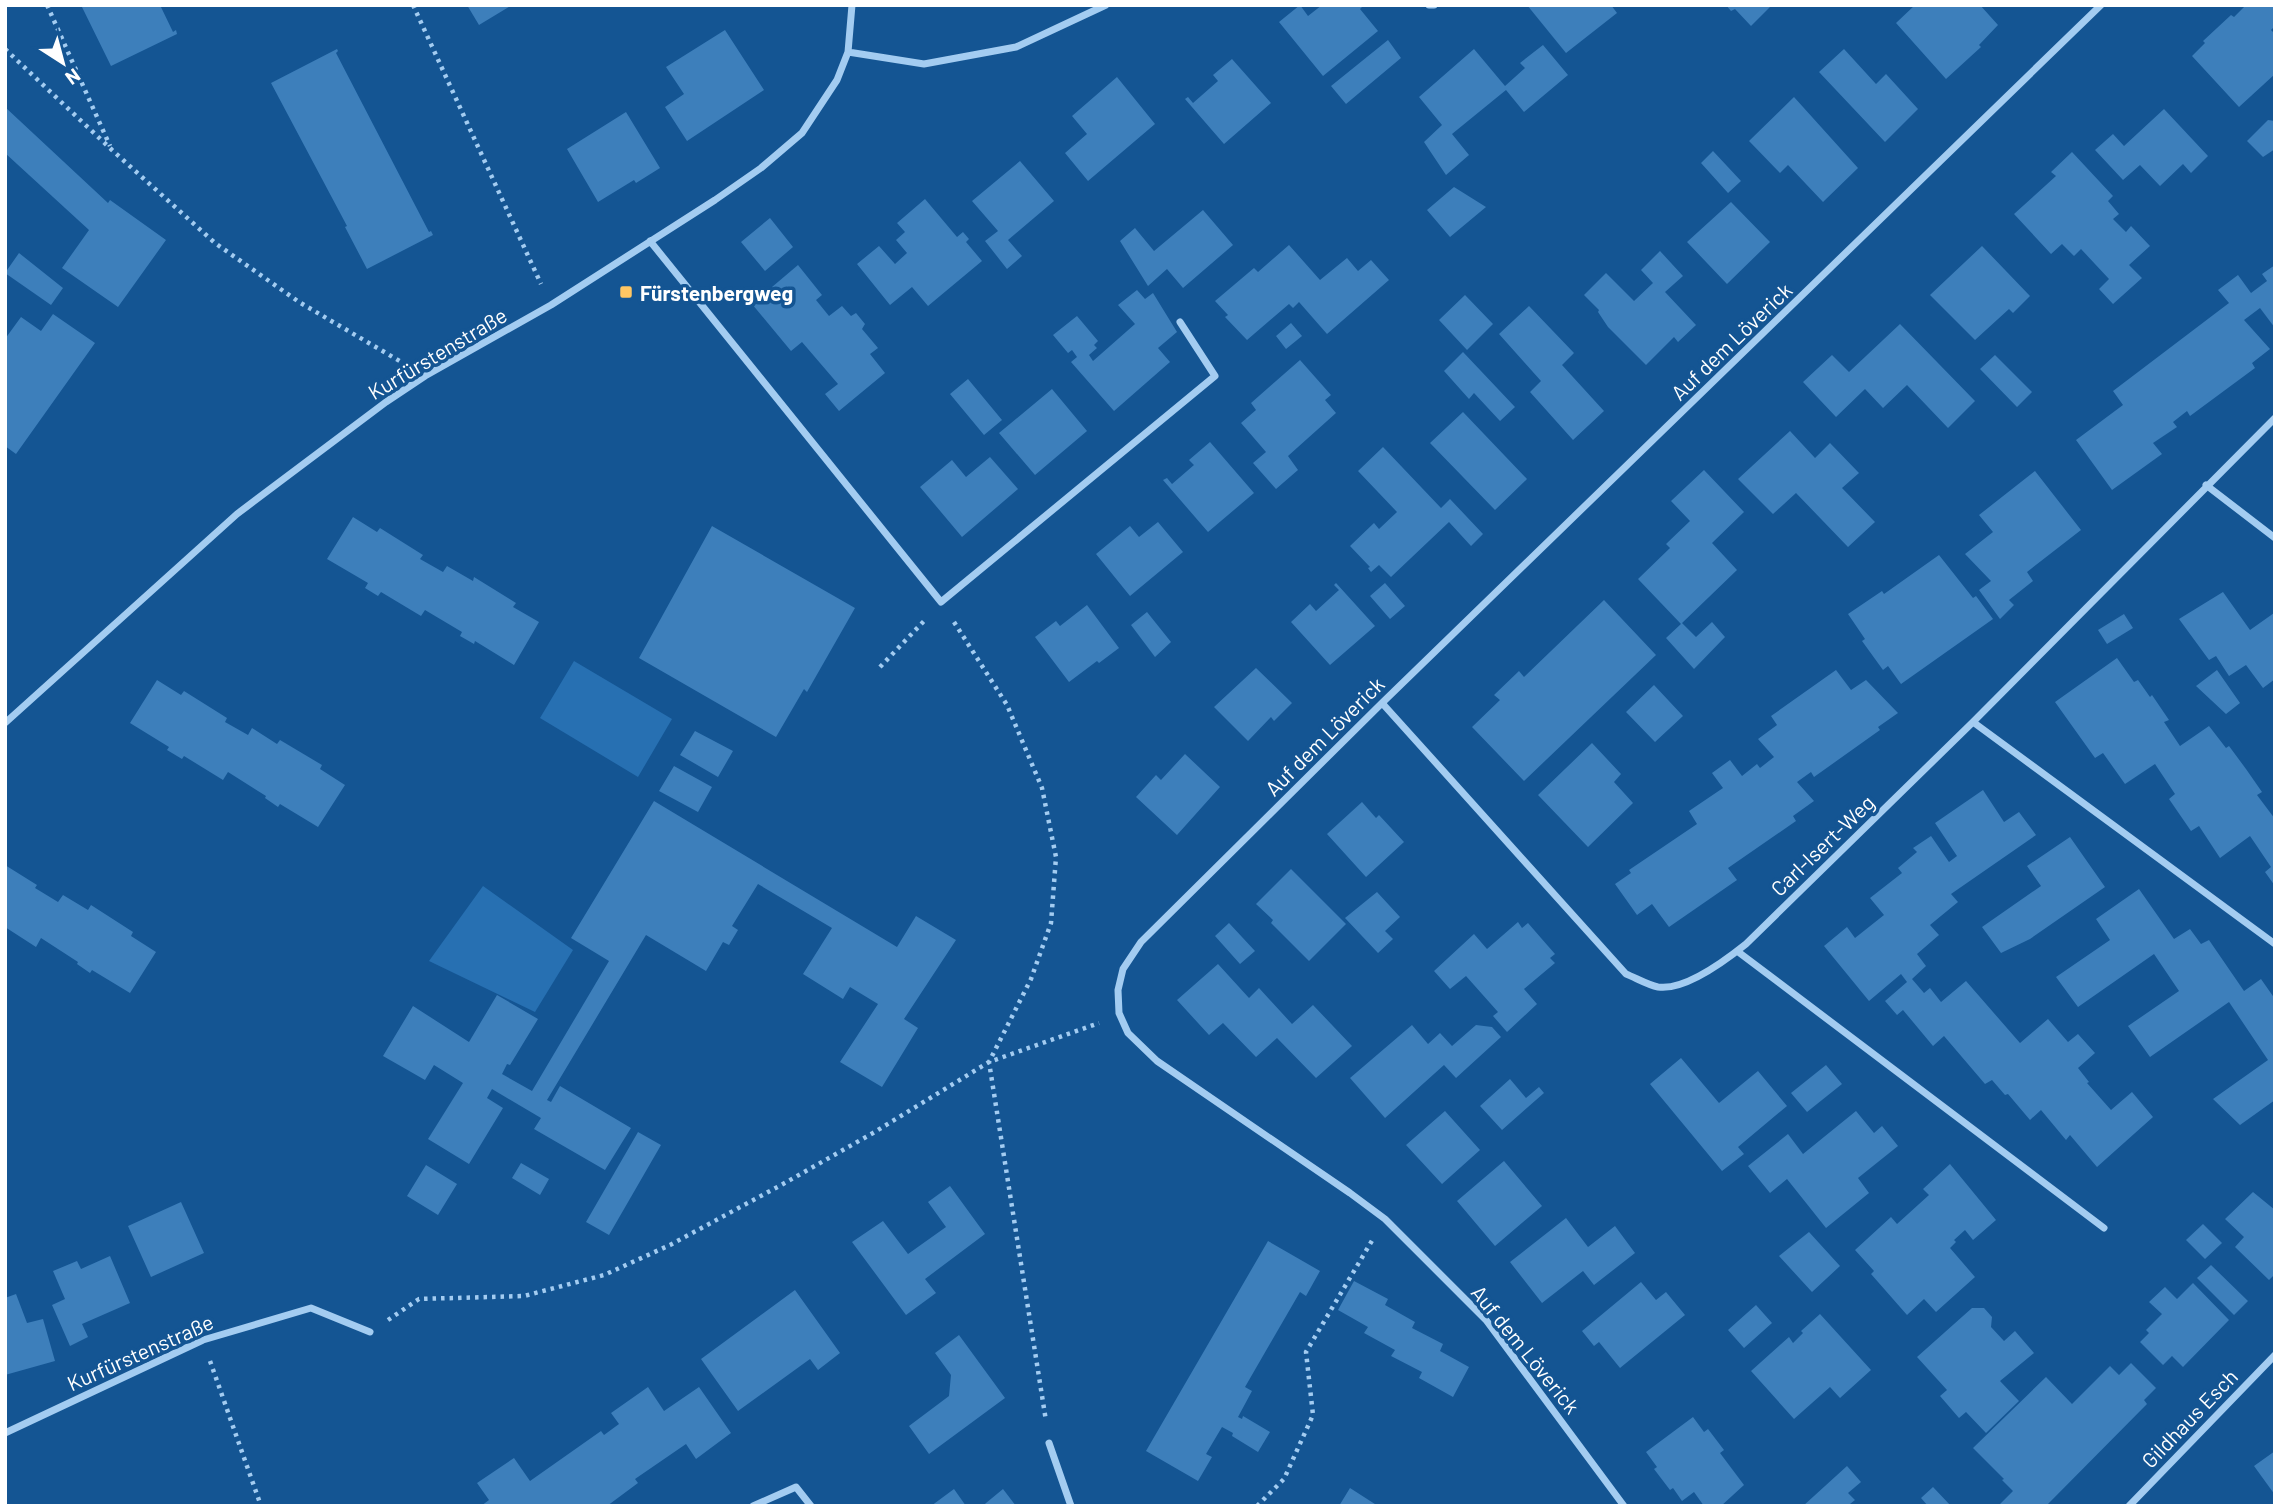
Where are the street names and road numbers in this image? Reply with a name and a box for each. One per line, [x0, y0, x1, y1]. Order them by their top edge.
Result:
street label: Auf dem Löverick [1666, 277, 1796, 405]
street label: Kurfürstenstraße [363, 302, 511, 404]
street label: Auf dem Löverick [1259, 671, 1389, 801]
street label: Carl-Isert-Weg [1765, 789, 1879, 901]
street label: Auf dem Löverick [1467, 1280, 1585, 1418]
street label: Kurfürstenstraße [63, 1309, 217, 1395]
street label: Gildhaus Esch [2136, 1364, 2242, 1472]

